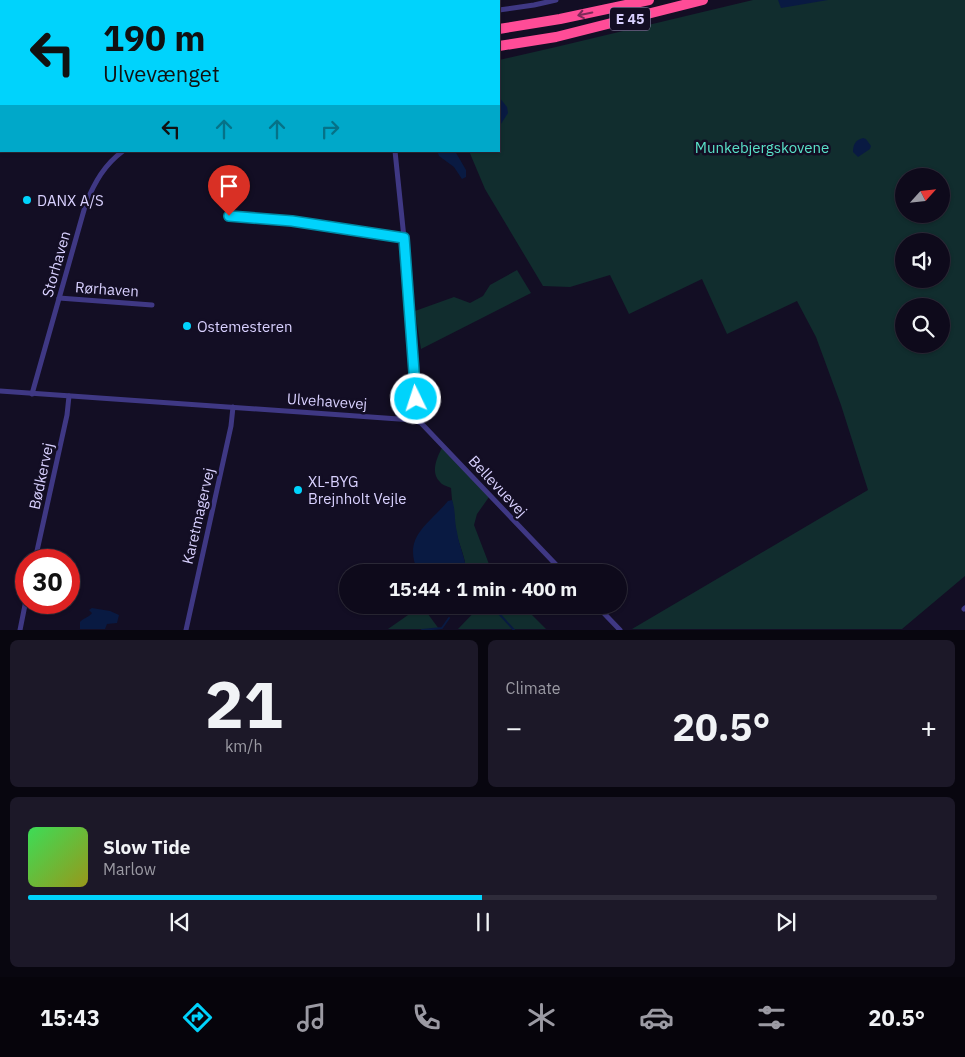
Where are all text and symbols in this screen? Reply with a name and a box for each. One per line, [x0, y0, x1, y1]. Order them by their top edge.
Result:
road number: E 45 [610, 8, 650, 30]
one-way arrow [577, 10, 593, 19]
text: 190 m [103, 15, 206, 61]
icon: left [20, 20, 85, 85]
text: Ulvevænget [103, 59, 220, 88]
icon: left [157, 115, 185, 143]
icon: ahead [210, 115, 238, 143]
icon: ahead [263, 115, 291, 143]
icon: right [316, 115, 344, 143]
park label: Munkebjergskovene [695, 138, 829, 157]
pin [208, 165, 250, 216]
north arrow [895, 168, 950, 222]
map controls [895, 168, 950, 353]
icon: arrive [215, 172, 243, 200]
place label: DANX A/S [37, 191, 104, 210]
marker: DANX A/S [21, 194, 33, 206]
street label: Storhaven [37, 229, 75, 299]
button: sound [895, 233, 950, 288]
street label: Rørhaven [75, 277, 139, 301]
button: search [895, 298, 950, 353]
place label: Ostemesteren [197, 317, 292, 336]
marker: Ostemesteren [181, 320, 193, 332]
position arrow [389, 372, 441, 424]
street label: Ulvehavevej [286, 389, 368, 413]
street label: Bødkervej [25, 441, 57, 511]
street label: Bellevuevej [465, 451, 531, 521]
street label: Karetmagervej [178, 466, 218, 566]
place label: XL-BYG Brejnholt Vejle [308, 472, 406, 508]
marker: XL-BYG Brejnholt Vejle [292, 484, 304, 496]
speed limit sign: 30 [15, 549, 80, 614]
text: 15:44 · 1 min · 400 m [389, 577, 577, 601]
text: 21 [205, 661, 283, 746]
text: Climate [506, 678, 561, 698]
text: 20.5° [672, 702, 770, 751]
text: − [506, 709, 522, 746]
text: + [920, 709, 937, 746]
text: km/h [225, 736, 263, 756]
text: Slow Tide [103, 835, 190, 859]
text: Marlow [103, 859, 156, 879]
icon: previous [166, 908, 194, 936]
icon: pause [469, 908, 497, 936]
icon: next [772, 908, 800, 936]
icon: directions [180, 1000, 215, 1035]
icon: music [294, 1000, 329, 1035]
icon: phone [409, 1000, 444, 1035]
icon: climate [524, 1000, 559, 1035]
icon: car [639, 1000, 674, 1035]
icon: filters [754, 1000, 789, 1035]
text: 15:43 [40, 1003, 100, 1032]
text: 20.5° [868, 1003, 925, 1032]

